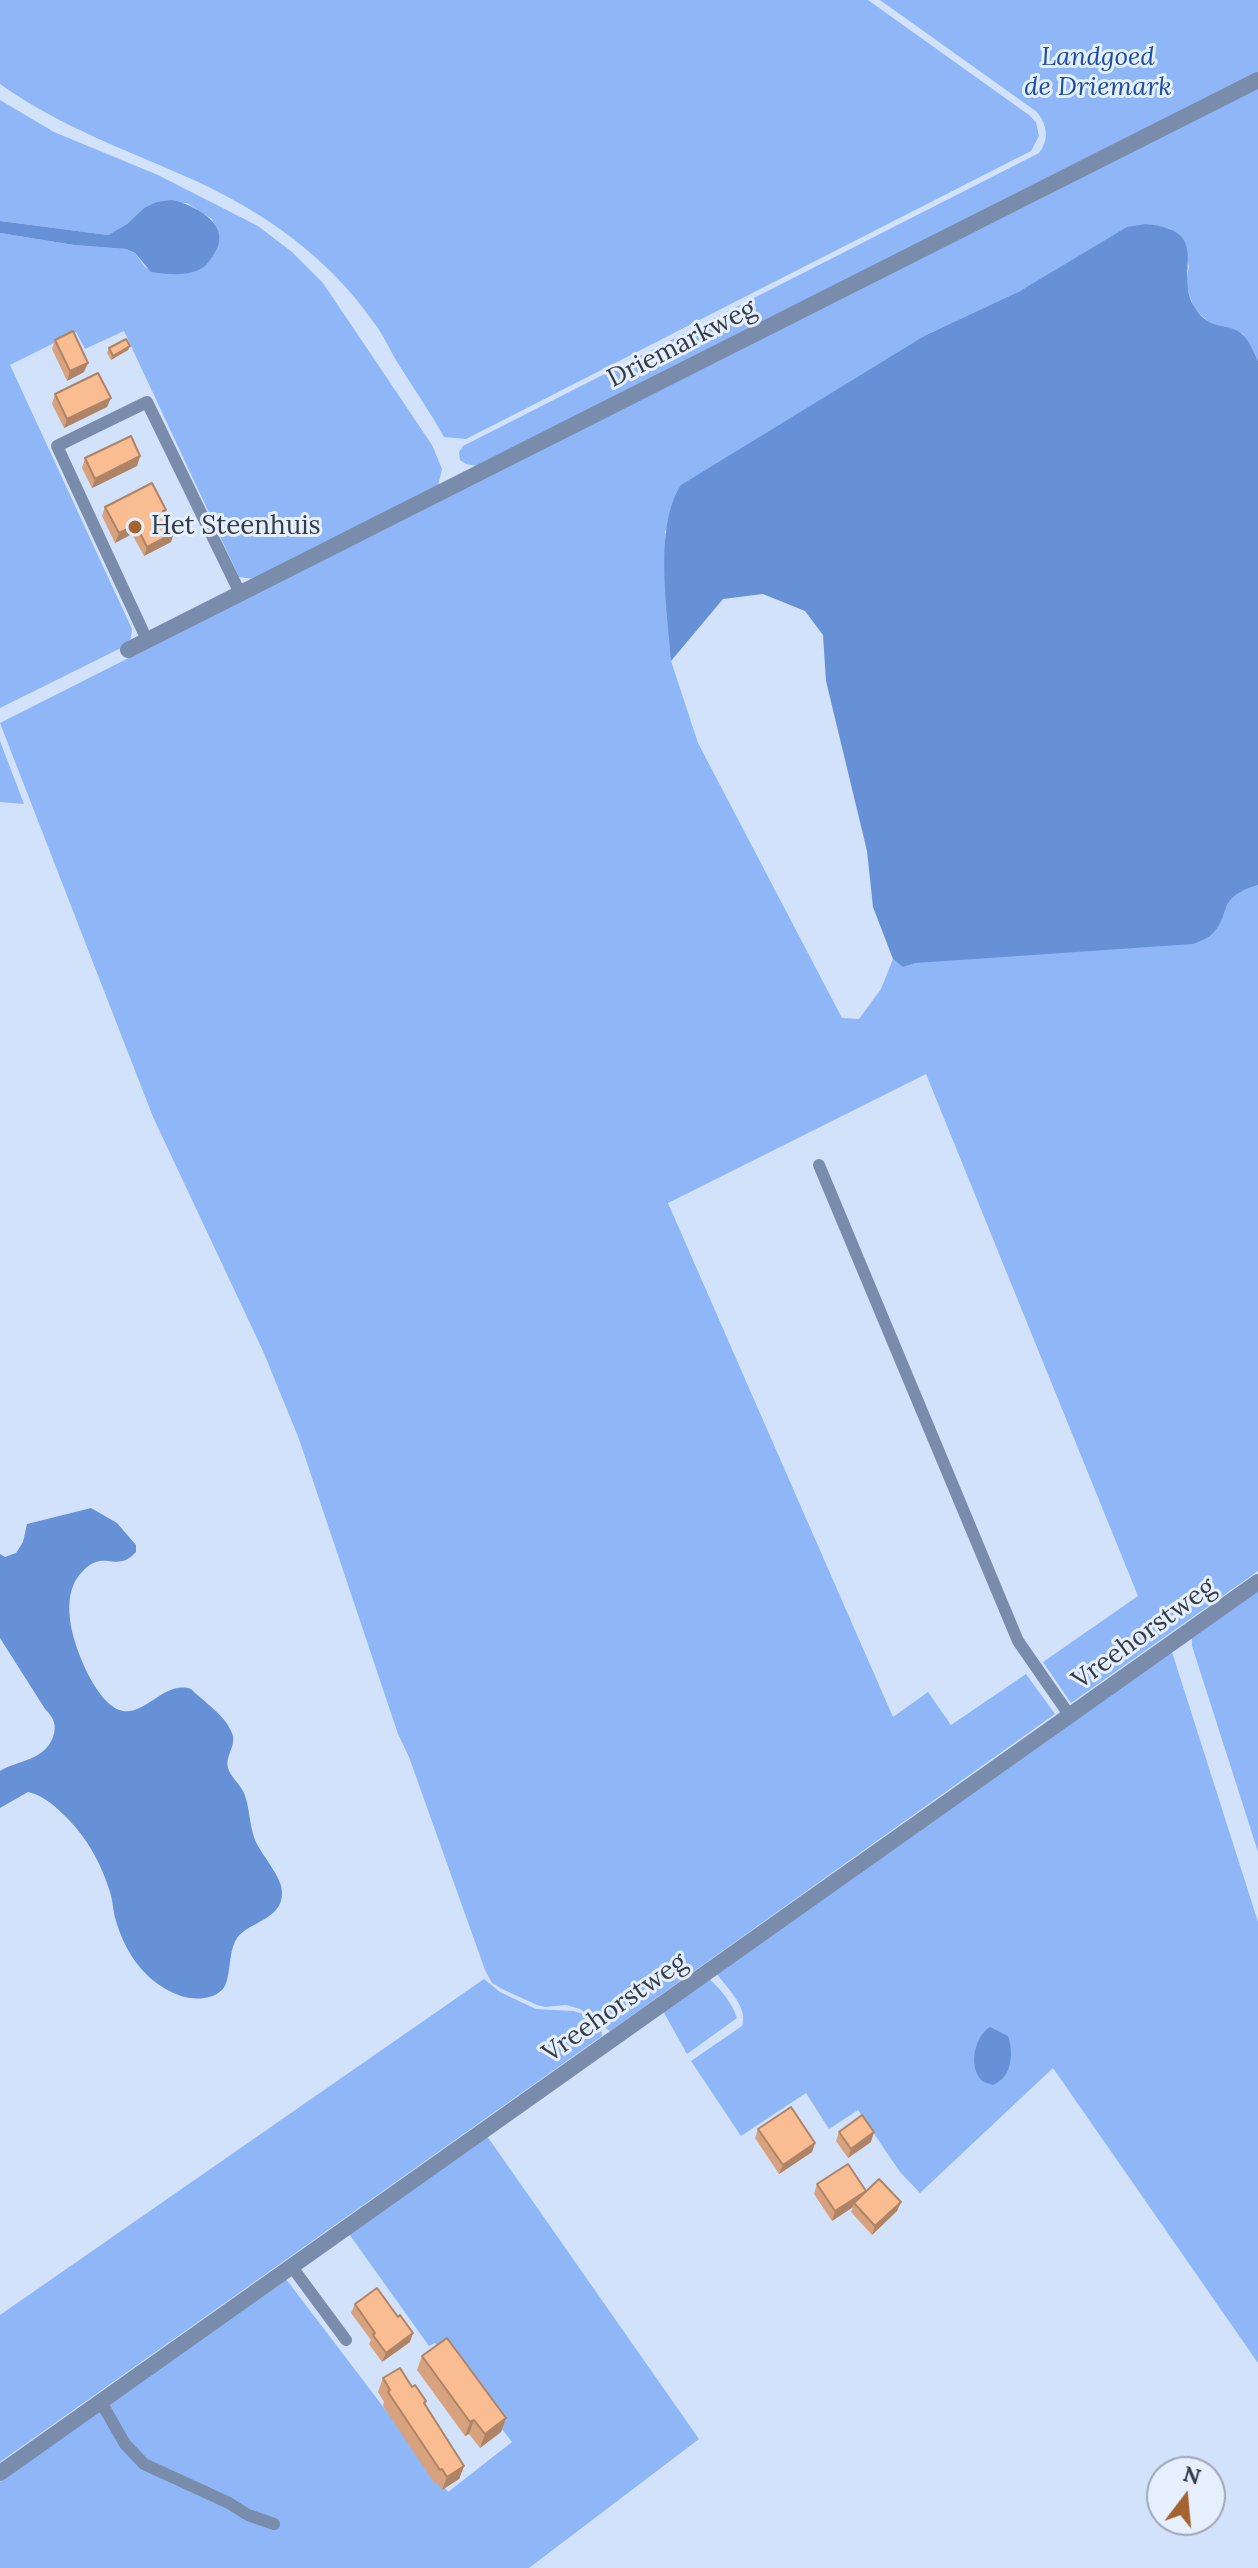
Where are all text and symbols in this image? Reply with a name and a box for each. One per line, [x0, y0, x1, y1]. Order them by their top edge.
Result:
park label: Landgoed de Driemark [1024, 42, 1172, 104]
street label: Driemarkweg [602, 293, 762, 395]
place label: Het Steenhuis [151, 511, 320, 543]
marker: Het Steenhuis [126, 518, 144, 536]
street label: Vreehorstweg [1066, 1572, 1222, 1696]
street label: Vreehorstweg [537, 1947, 693, 2069]
north arrow [1146, 2456, 1226, 2536]
text: N [1180, 2459, 1204, 2491]

